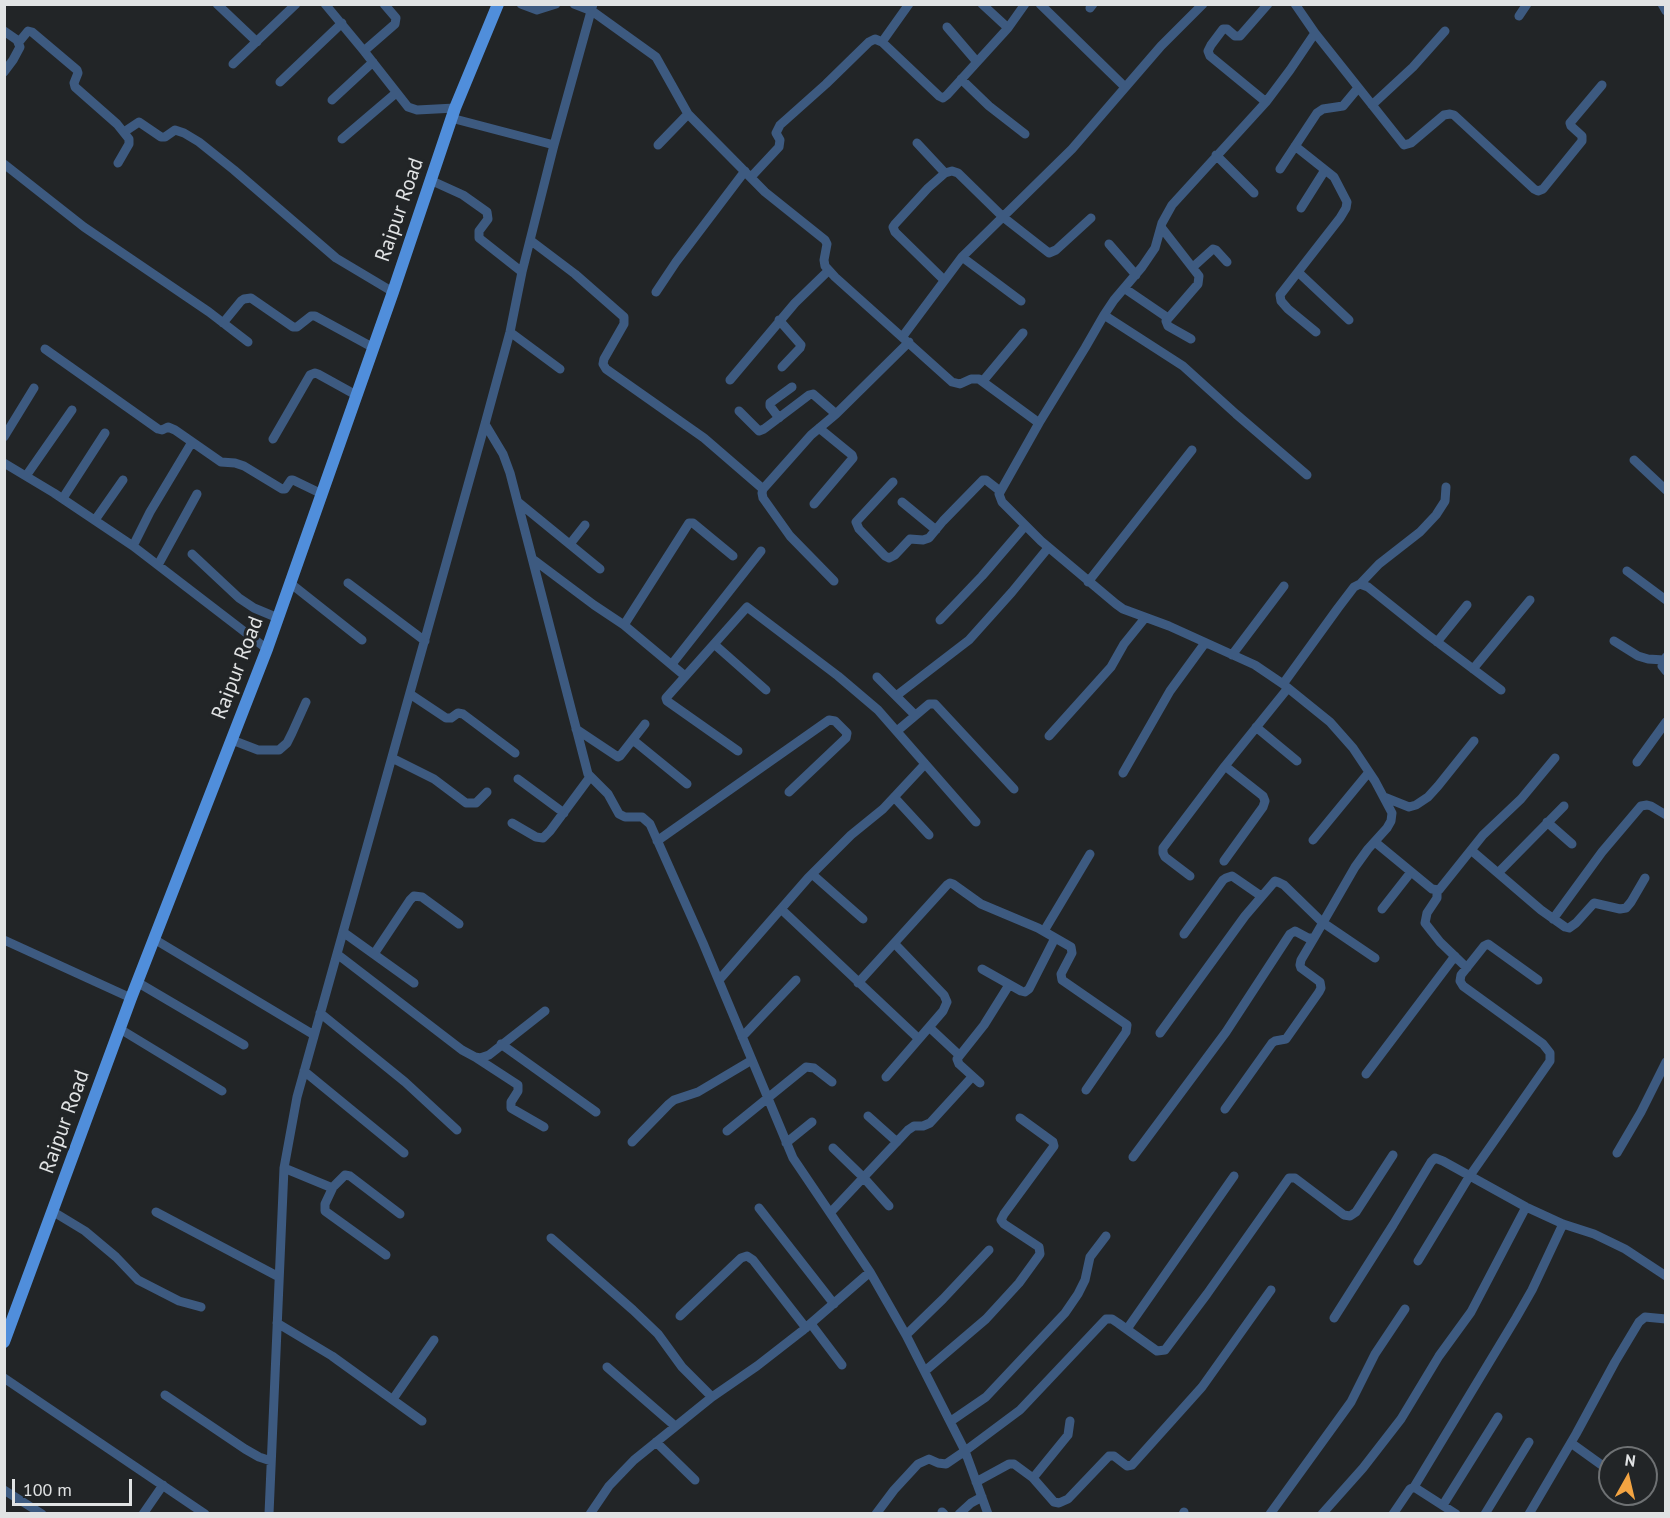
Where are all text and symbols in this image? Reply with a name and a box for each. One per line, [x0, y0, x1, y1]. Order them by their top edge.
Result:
street label: Raipur Road [370, 155, 430, 265]
street label: Raipur Road [207, 613, 269, 723]
street label: Raipur Road [35, 1067, 95, 1177]
north arrow [1598, 1446, 1658, 1506]
text: N [1624, 1450, 1637, 1471]
scale bar [15, 1467, 135, 1505]
text: 100 m [23, 1478, 72, 1501]

